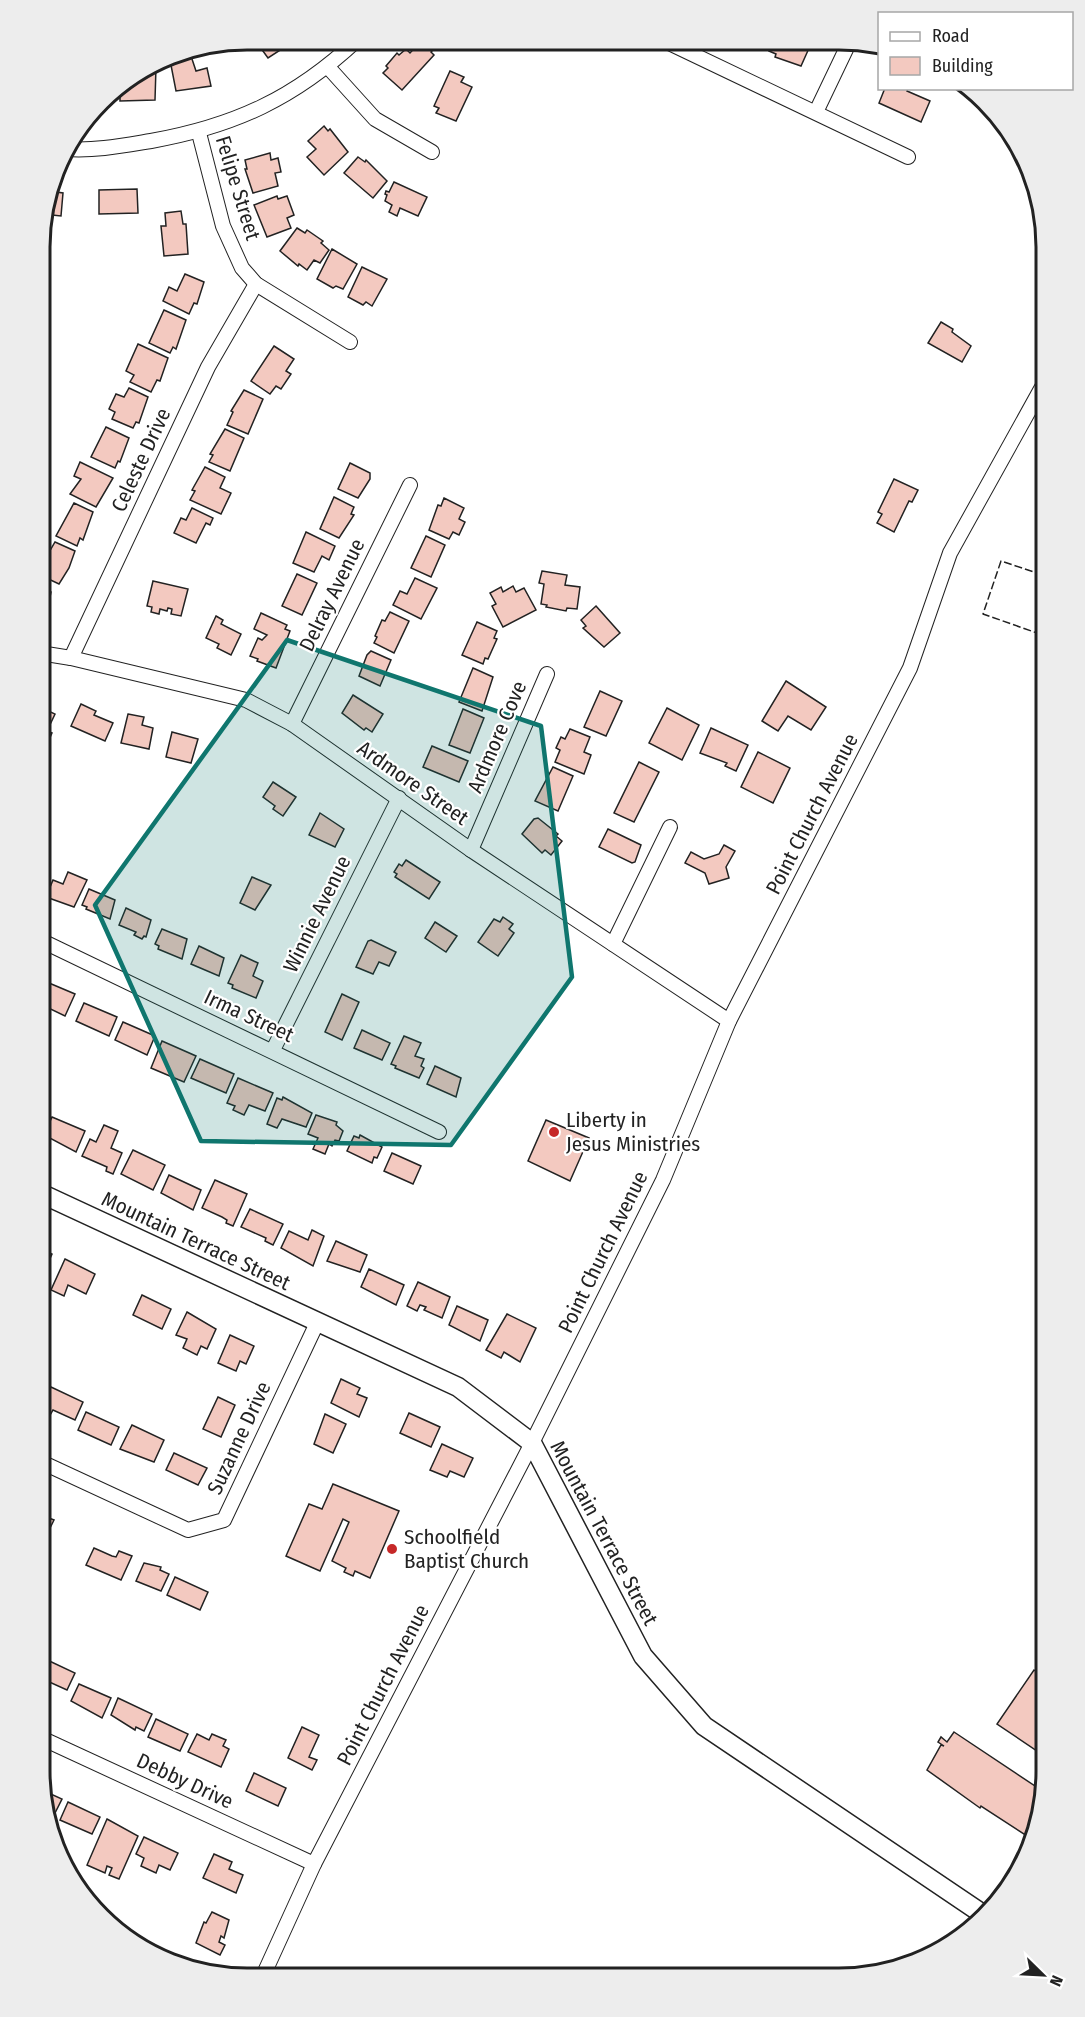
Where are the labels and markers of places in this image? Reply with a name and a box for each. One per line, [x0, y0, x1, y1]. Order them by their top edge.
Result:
place label: Liberty in Jesus Ministries [566, 1107, 700, 1157]
marker: Liberty in Jesus Ministries [547, 1125, 561, 1139]
place label: Schoolfield Baptist Church [404, 1524, 529, 1574]
marker: Schoolfield Baptist Church [385, 1542, 399, 1556]

